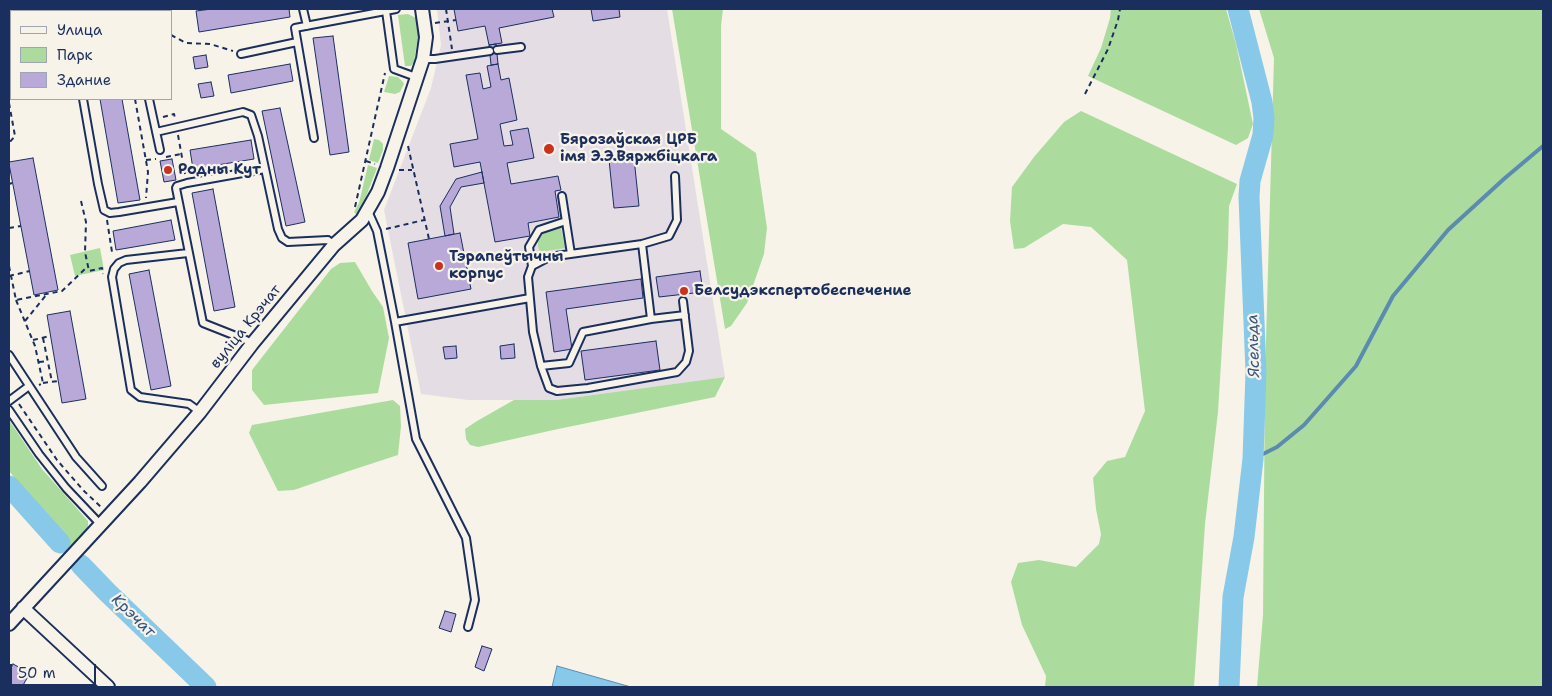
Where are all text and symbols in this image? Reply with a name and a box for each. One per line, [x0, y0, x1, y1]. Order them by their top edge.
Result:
legend [10, 10, 172, 100]
text: Улица [57, 20, 102, 40]
text: Парк [57, 45, 93, 65]
text: Здание [57, 70, 111, 90]
place label: Бярозаўская ЦРБ імя Э.Э.Вяржбіцкага [560, 131, 717, 166]
marker: Бярозаўская ЦРБ імя Э.Э.Вяржбіцкага [542, 142, 556, 156]
place label: Родны Кут [178, 161, 261, 179]
marker: Родны Кут [162, 164, 174, 176]
place label: Тэрапеўтычны корпус [449, 248, 563, 283]
marker: Тэрапеўтычны корпус [433, 260, 445, 272]
street label: вуліца Крэчат [207, 282, 285, 372]
place label: Белсудэкспертобеспечение [694, 282, 912, 300]
marker: Белсудэкспертобеспечение [678, 285, 690, 297]
water label: Ясельда [1243, 314, 1265, 378]
water label: Крэчат [107, 591, 159, 641]
scale bar [12, 654, 99, 686]
text: 50 m [18, 663, 56, 683]

